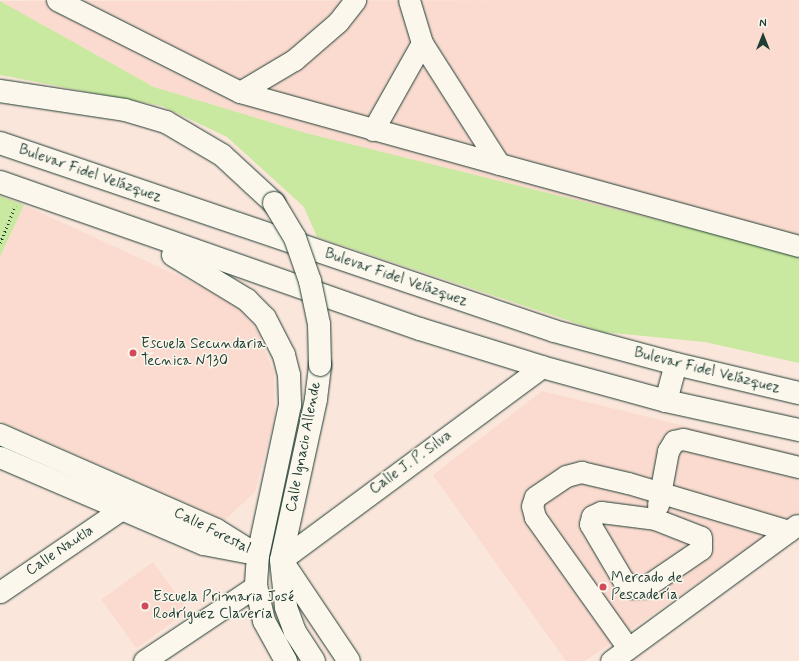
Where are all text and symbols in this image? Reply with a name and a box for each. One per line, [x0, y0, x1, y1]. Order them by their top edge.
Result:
north arrow [743, 16, 783, 56]
text: N [759, 17, 767, 31]
street label: Bulevar Fidel Velázquez [16, 141, 164, 207]
street label: Bulevar Fidel Velázquez [322, 245, 470, 311]
place label: Escuela Secundaria Tecnica N130 [141, 335, 263, 370]
street label: Bulevar Fidel Velázquez [632, 344, 782, 398]
marker: Escuela Secundaria Tecnica N130 [128, 348, 138, 358]
street label: Calle Ignacio Allende [282, 379, 326, 515]
street label: Calle J. P. Silva [366, 427, 456, 499]
street label: Calle Forestal [170, 504, 254, 558]
street label: Calle Nautla [23, 522, 97, 580]
place label: Mercado de Pescadería [611, 569, 682, 604]
marker: Mercado de Pescadería [598, 582, 608, 592]
place label: Escuela Primaria José Rodríguez Claveria [153, 588, 294, 623]
marker: Escuela Primaria José Rodríguez Claveria [140, 601, 150, 611]

